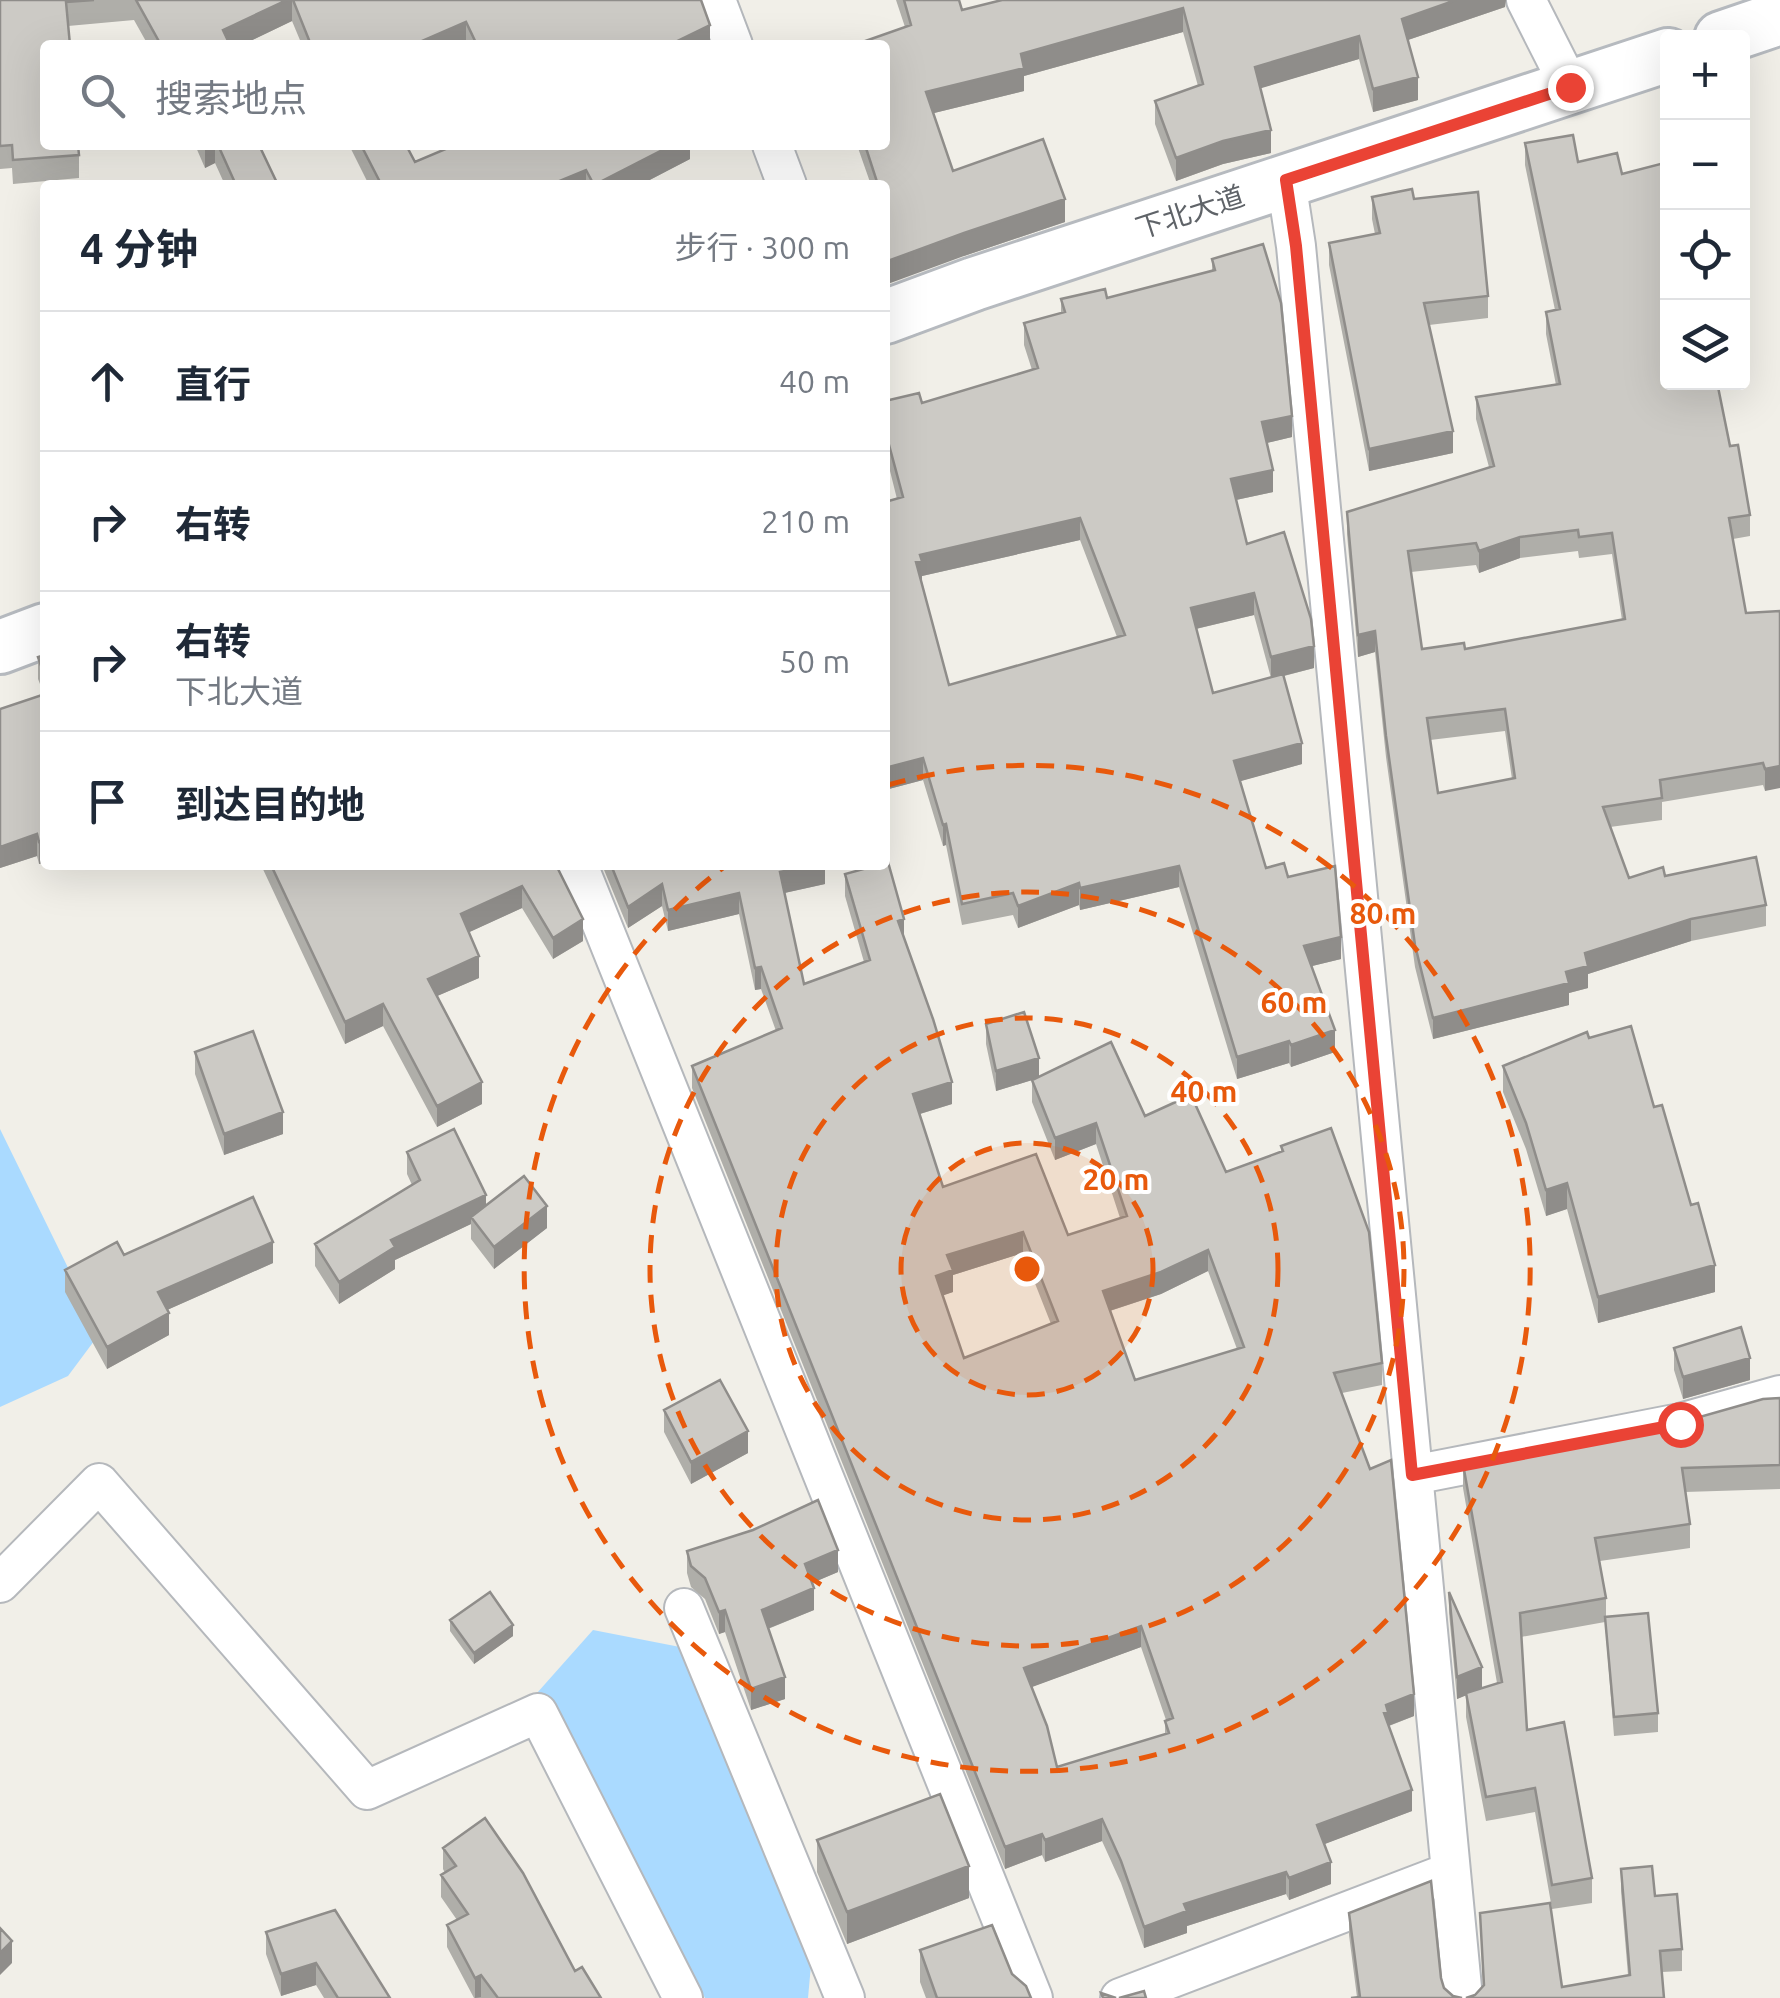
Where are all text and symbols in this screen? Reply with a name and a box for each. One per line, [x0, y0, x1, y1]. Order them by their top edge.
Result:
map controls [1660, 30, 1750, 390]
button: + [1660, 30, 1750, 120]
search box [40, 40, 890, 150]
route end [1548, 65, 1594, 111]
icon: search [75, 68, 130, 123]
text: 搜索地点 [155, 77, 307, 119]
button: − [1660, 120, 1750, 210]
street label: 下北大道 [1132, 179, 1248, 244]
button: locate [1660, 210, 1750, 300]
text: 4 分钟 [80, 225, 198, 272]
text: 步行 · 300 m [674, 229, 850, 265]
button: layers [1660, 300, 1750, 390]
icon: ahead [80, 354, 135, 409]
text: 直行 [175, 363, 251, 405]
text: 40 m [779, 363, 850, 399]
icon: right [80, 494, 135, 549]
text: 右转 [175, 503, 251, 545]
text: 210 m [761, 503, 850, 539]
text: 右转 [175, 620, 251, 662]
icon: right [80, 634, 135, 689]
text: 50 m [779, 643, 850, 679]
text: 下北大道 [175, 673, 303, 709]
icon: arrive [80, 774, 135, 829]
text: 到达目的地 [175, 783, 365, 825]
text: 80 m [1350, 896, 1416, 930]
text: 60 m [1261, 985, 1327, 1019]
text: 40 m [1171, 1074, 1237, 1108]
text: 20 m [1083, 1162, 1149, 1196]
centre of rings [1009, 1251, 1045, 1287]
route start [1658, 1402, 1704, 1448]

